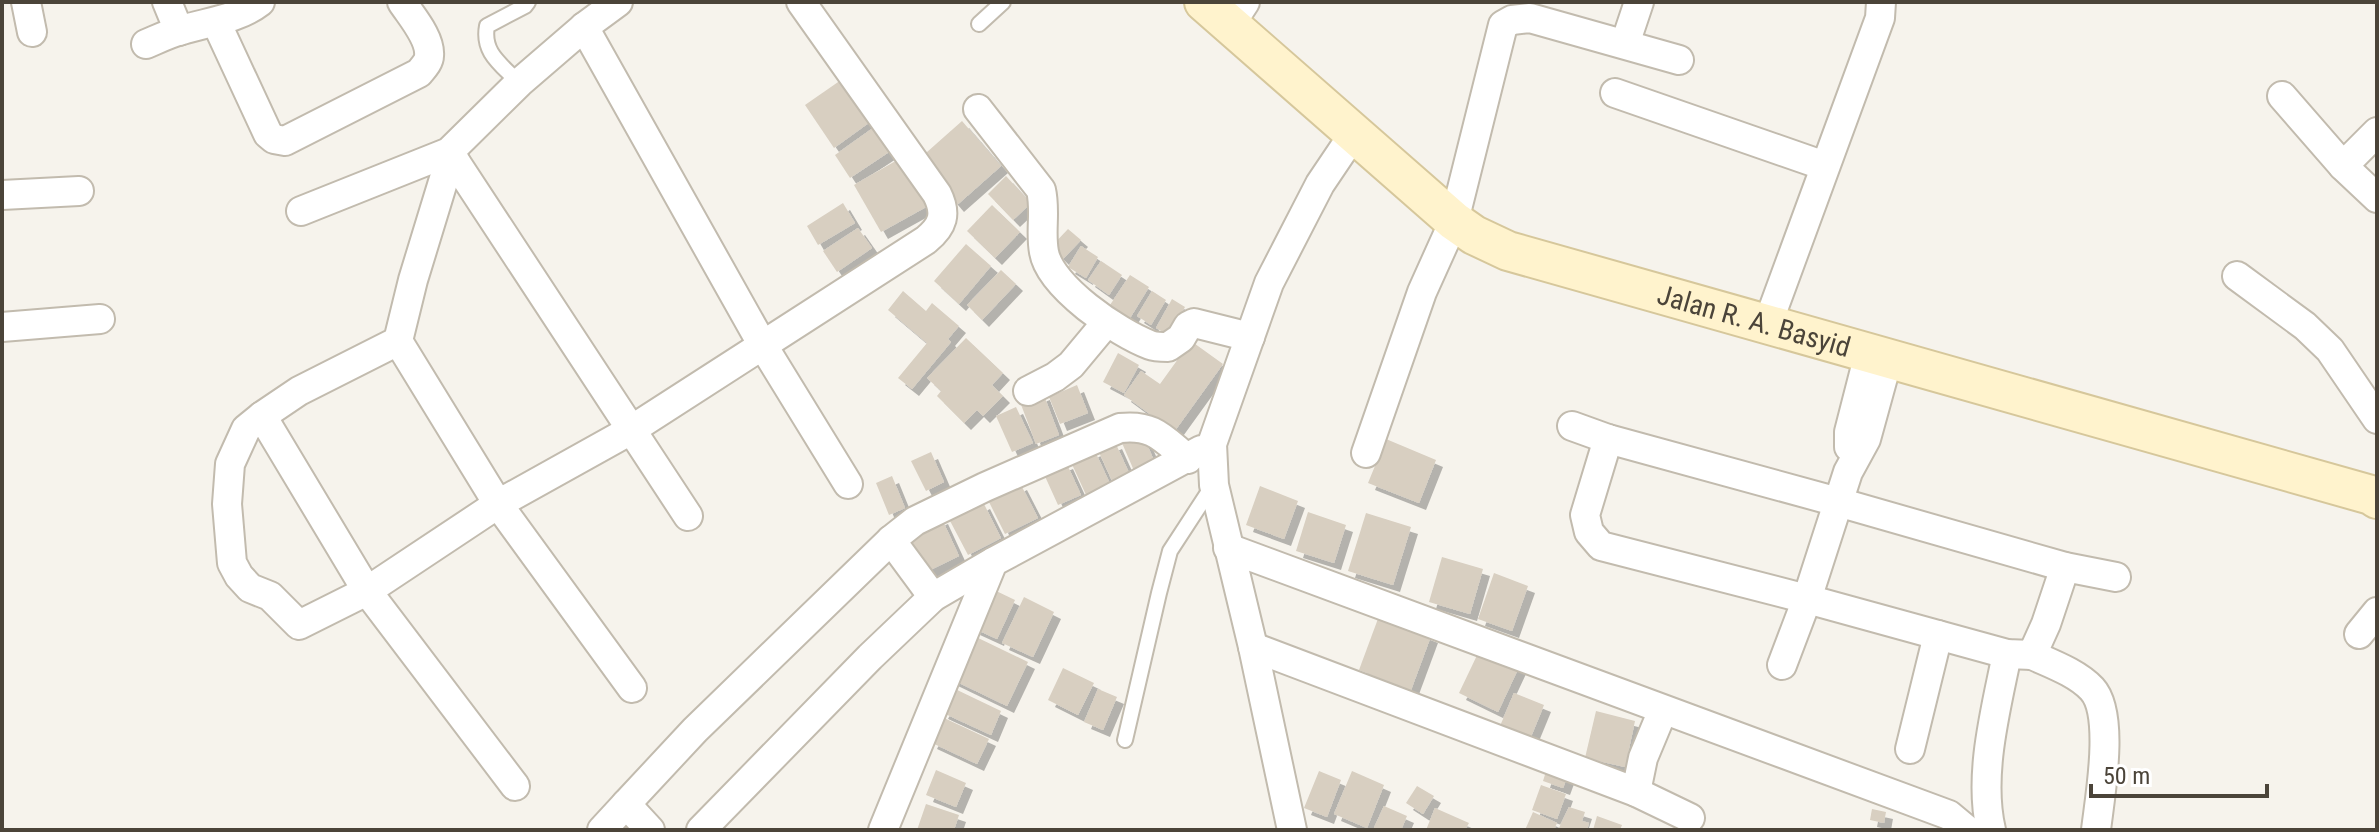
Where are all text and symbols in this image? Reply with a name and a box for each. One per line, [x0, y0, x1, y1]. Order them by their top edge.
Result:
street label: Jalan R. A. Basyid [1654, 278, 1854, 364]
scale bar [2091, 748, 2267, 798]
text: 50 m [2103, 762, 2150, 790]

